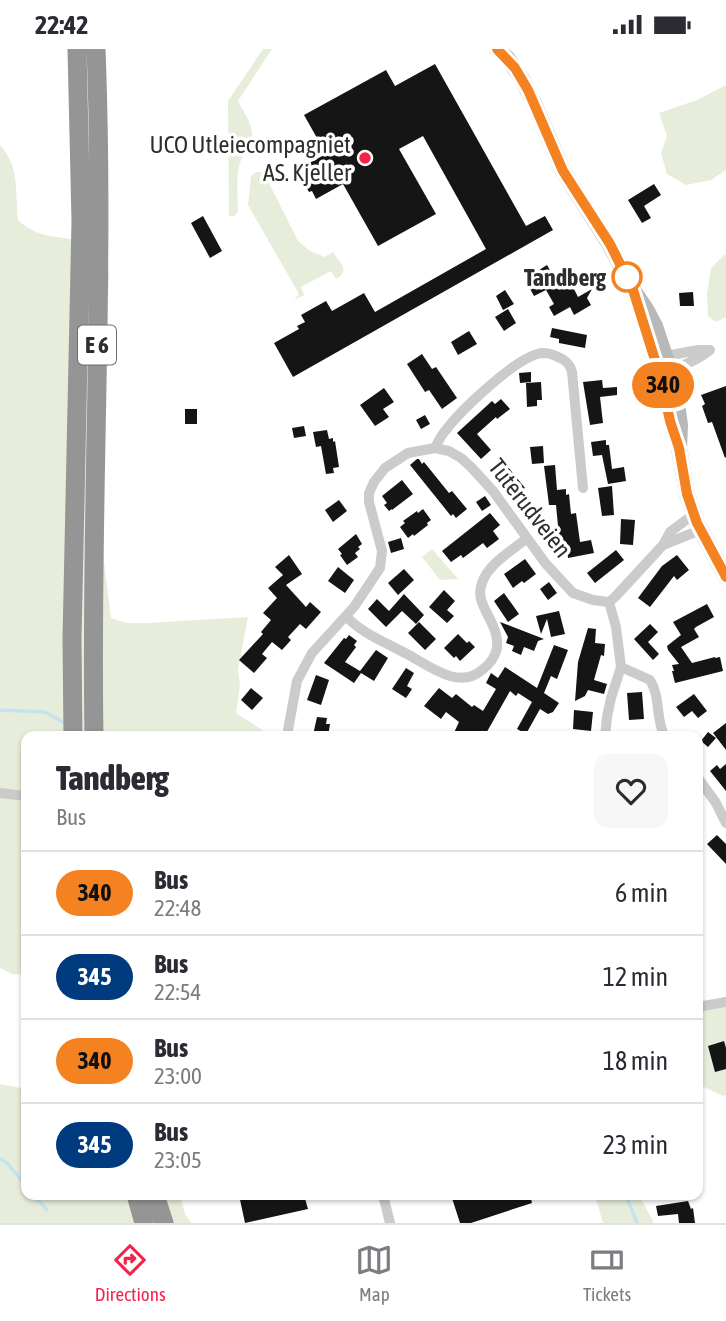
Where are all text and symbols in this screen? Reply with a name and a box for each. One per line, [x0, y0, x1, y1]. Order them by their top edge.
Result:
text: 22:42 [35, 10, 89, 40]
place label: UCO Utleiecompagniet AS. Kjeller [150, 131, 352, 186]
marker: UCO Utleiecompagniet AS. Kjeller [357, 150, 373, 166]
marker: Tandberg [612, 262, 642, 292]
place label: Tandberg [524, 264, 607, 291]
road number: E 6 [78, 325, 116, 365]
line badge: 340 [623, 362, 703, 408]
text: 340 [646, 371, 680, 398]
street label: Tuterudveien [483, 454, 577, 562]
button: heart [594, 754, 668, 828]
text: Tandberg [56, 759, 169, 797]
text: Bus [56, 804, 86, 830]
text: Bus [154, 865, 188, 895]
text: 6 min [615, 878, 668, 908]
text: 340 [78, 879, 111, 906]
text: 22:48 [154, 895, 201, 921]
text: Bus [154, 949, 188, 979]
text: 12 min [603, 962, 668, 992]
text: 345 [78, 963, 111, 990]
text: 22:54 [154, 979, 201, 1005]
text: Bus [154, 1033, 188, 1063]
text: 18 min [603, 1046, 668, 1076]
text: 340 [78, 1047, 111, 1074]
text: 23:00 [154, 1063, 202, 1089]
text: Bus [154, 1117, 188, 1147]
text: 23 min [603, 1130, 668, 1160]
text: 345 [78, 1131, 111, 1158]
text: 23:05 [154, 1147, 202, 1173]
tab: Directions [95, 1241, 166, 1305]
tab: Map [355, 1241, 393, 1305]
tab: Tickets [583, 1241, 631, 1305]

